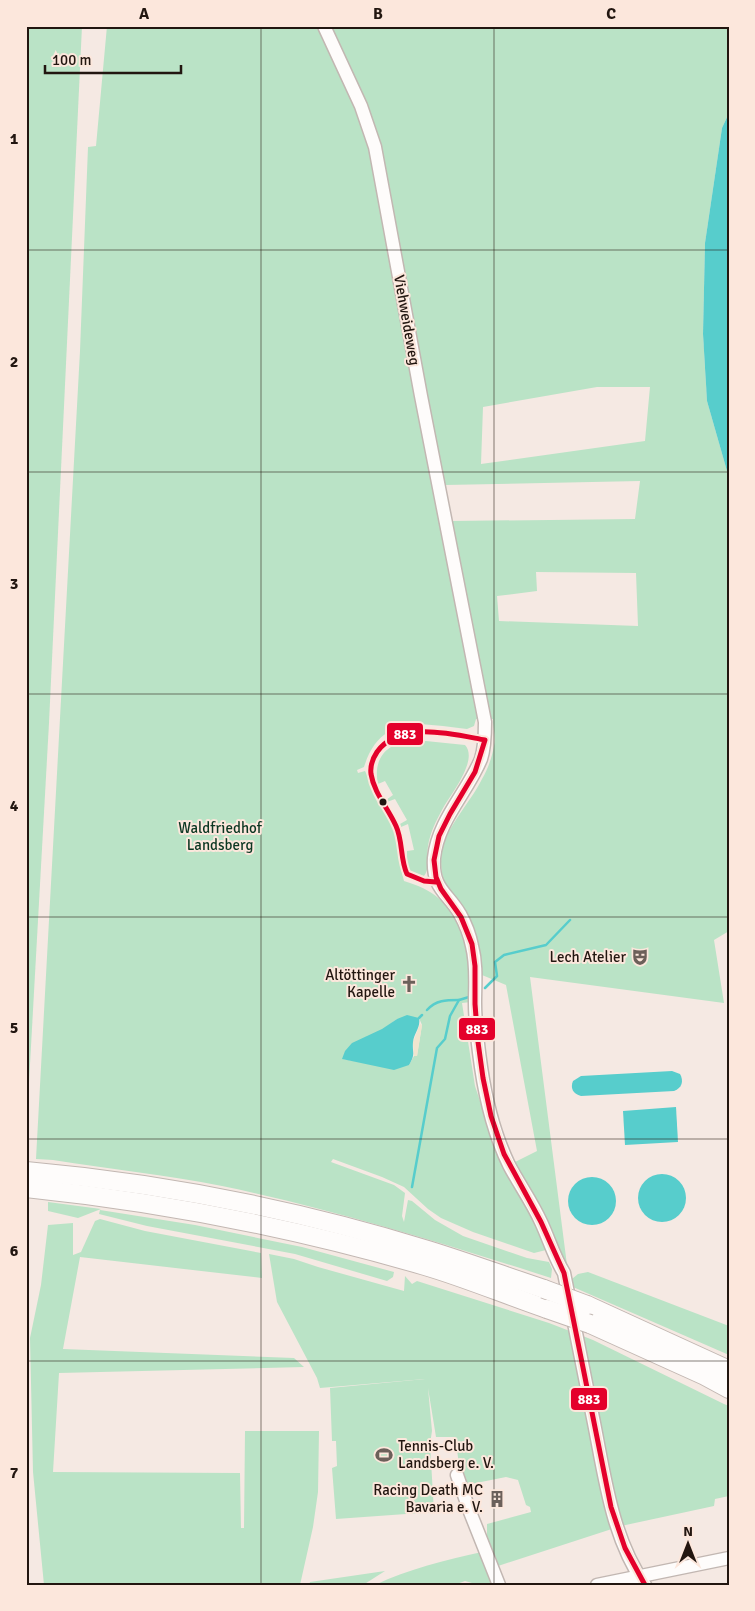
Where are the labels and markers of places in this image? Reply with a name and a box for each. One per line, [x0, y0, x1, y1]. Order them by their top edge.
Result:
unlabelled marker [378, 797, 388, 807]
theatre icon: Lech Atelier [630, 947, 650, 967]
place label: Lech Atelier [550, 948, 626, 966]
place label: Altöttinger Kapelle [325, 966, 395, 1001]
church icon: Altöttinger Kapelle [399, 974, 419, 994]
place label: Tennis-Club Landsberg e. V. [398, 1437, 494, 1472]
sports icon: Tennis-Club Landsberg e. V. [374, 1445, 394, 1465]
place label: Racing Death MC Bavaria e. V. [373, 1481, 483, 1516]
building icon: Racing Death MC Bavaria e. V. [487, 1489, 507, 1509]

